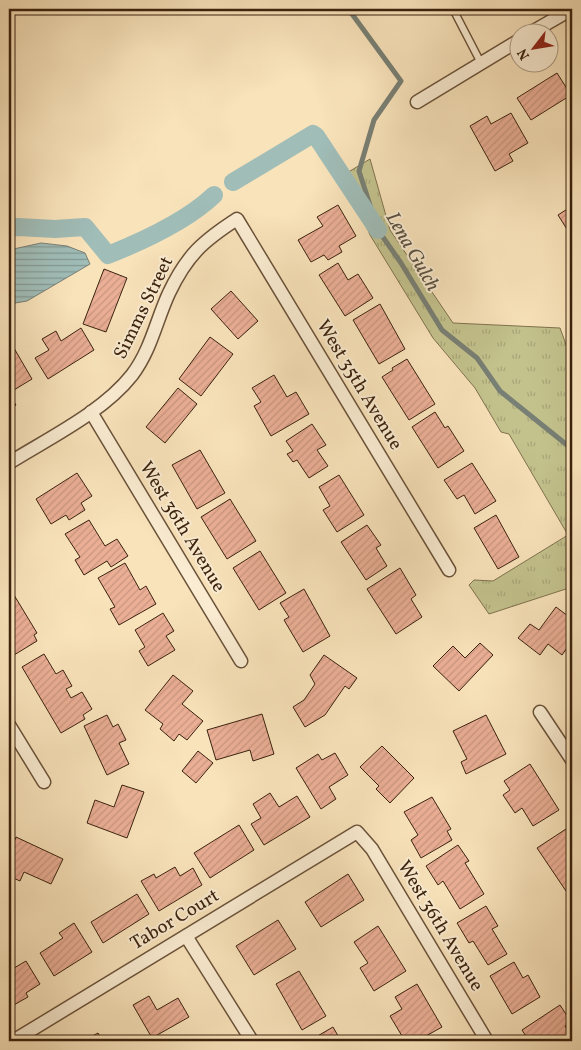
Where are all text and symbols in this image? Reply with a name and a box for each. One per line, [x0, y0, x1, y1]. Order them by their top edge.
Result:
north arrow [508, 22, 558, 72]
text: N [513, 45, 535, 63]
water label: Lena Gulch [378, 207, 446, 297]
street label: Simms Street [108, 252, 180, 364]
street label: West 35th Avenue [310, 315, 408, 455]
street label: West 36th Avenue [133, 457, 231, 597]
street label: West 36th Avenue [391, 856, 489, 996]
street label: Tabor Court [126, 883, 225, 957]

